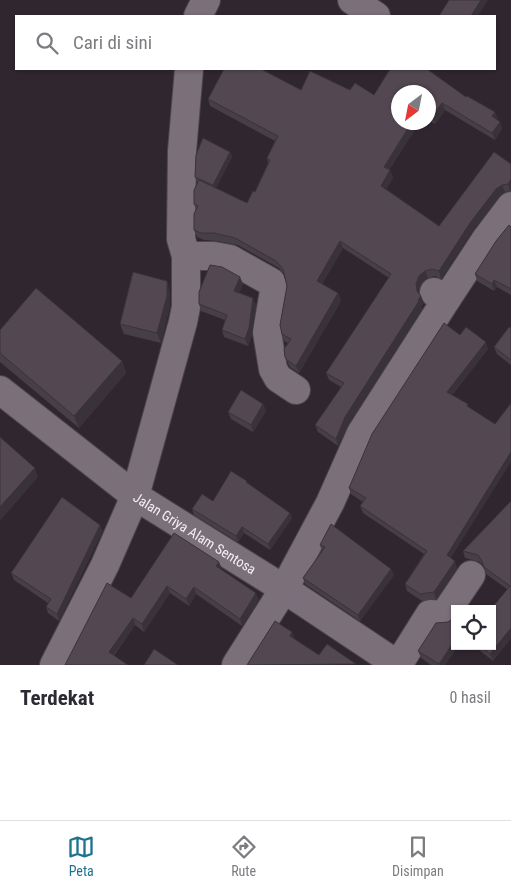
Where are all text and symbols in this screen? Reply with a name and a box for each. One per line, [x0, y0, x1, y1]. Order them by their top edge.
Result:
search box [15, 15, 496, 70]
icon: search [33, 29, 61, 57]
text: Cari di sini [73, 31, 152, 54]
north arrow [391, 85, 436, 130]
street label: Jalan Griya Alam Sentosa [130, 489, 259, 577]
map controls [451, 605, 496, 650]
button: locate [451, 605, 496, 650]
text: Terdekat [20, 686, 94, 710]
text: 0 hasil [449, 688, 491, 707]
tab: Peta [67, 833, 95, 879]
tab: Rute [230, 833, 258, 879]
tab: Disimpan [392, 833, 444, 879]

